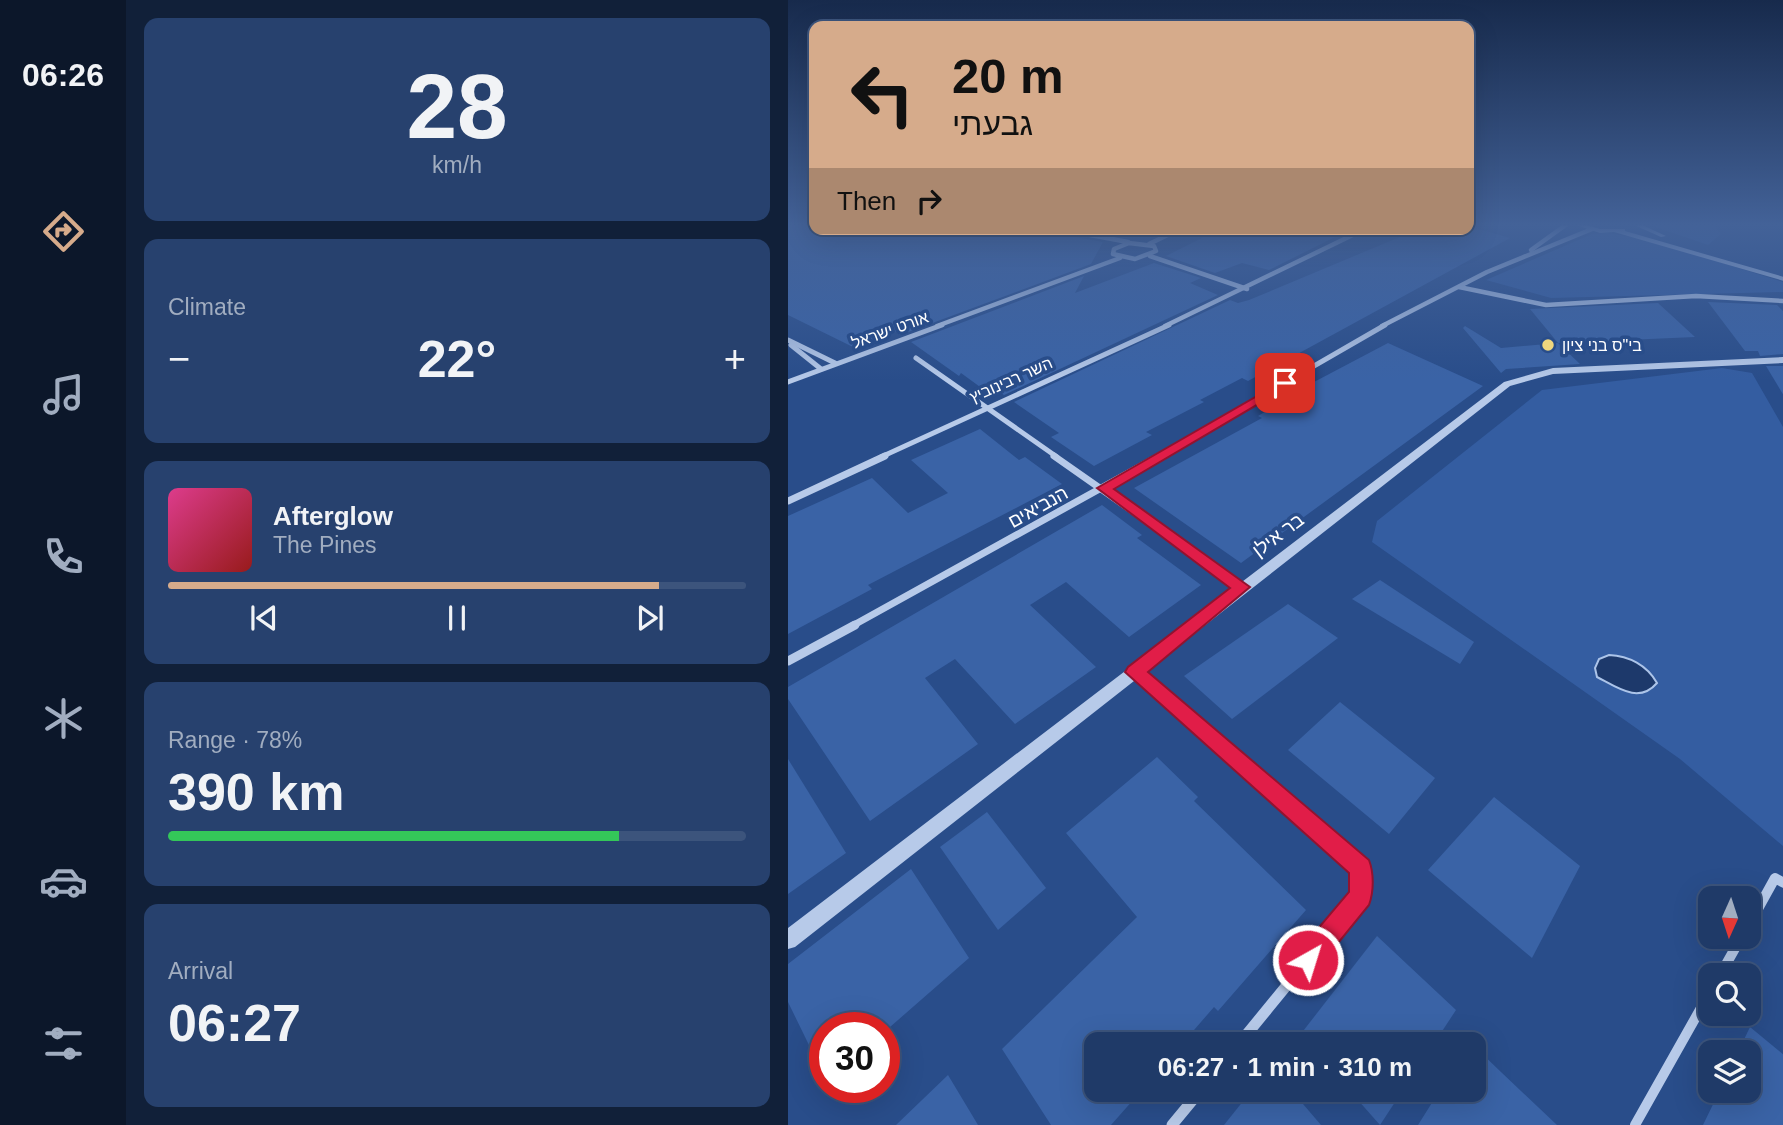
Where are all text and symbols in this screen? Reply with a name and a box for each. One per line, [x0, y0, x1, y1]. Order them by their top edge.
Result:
icon: left [837, 49, 928, 140]
text: 20 m [952, 49, 1064, 103]
text: 28 [406, 56, 508, 157]
text: 06:26 [22, 57, 104, 93]
text: גבעתי [952, 106, 1033, 142]
text: km/h [432, 152, 482, 178]
icon: right [910, 182, 948, 220]
text: Then [837, 186, 896, 216]
icon: directions [39, 207, 88, 256]
text: Climate [168, 294, 246, 320]
street label: אורט ישראל [849, 308, 931, 352]
text: 22° [418, 330, 496, 388]
marker: בי"ס בני ציון [1540, 337, 1556, 353]
place label: בי"ס בני ציון [1562, 337, 1642, 354]
text: − [168, 338, 190, 380]
text: + [724, 338, 746, 380]
pin [1255, 353, 1315, 413]
street label: השר רבינוביץ [967, 354, 1055, 406]
icon: arrive [1266, 364, 1304, 402]
icon: music [39, 370, 88, 419]
street label: הנביאים [1004, 482, 1072, 532]
text: Afterglow [273, 501, 393, 531]
street label: בר אילן [1248, 509, 1308, 561]
icon: phone [39, 532, 88, 581]
text: The Pines [273, 532, 377, 558]
icon: previous [245, 599, 283, 637]
icon: pause [438, 599, 476, 637]
icon: next [631, 599, 669, 637]
icon: climate [39, 694, 88, 743]
text: Range · 78% [168, 727, 302, 753]
text: 390 km [168, 763, 344, 821]
icon: car [39, 857, 88, 906]
north arrow [1698, 886, 1761, 948]
map controls [1698, 886, 1761, 1103]
position arrow [1271, 923, 1345, 997]
text: Arrival [168, 958, 233, 984]
button: search [1698, 963, 1761, 1026]
text: 06:27 [168, 994, 301, 1052]
speed limit sign: 30 [809, 1012, 900, 1103]
icon: filters [39, 1019, 88, 1068]
button: layers [1698, 1040, 1761, 1103]
text: 06:27 · 1 min · 310 m [1158, 1052, 1412, 1082]

